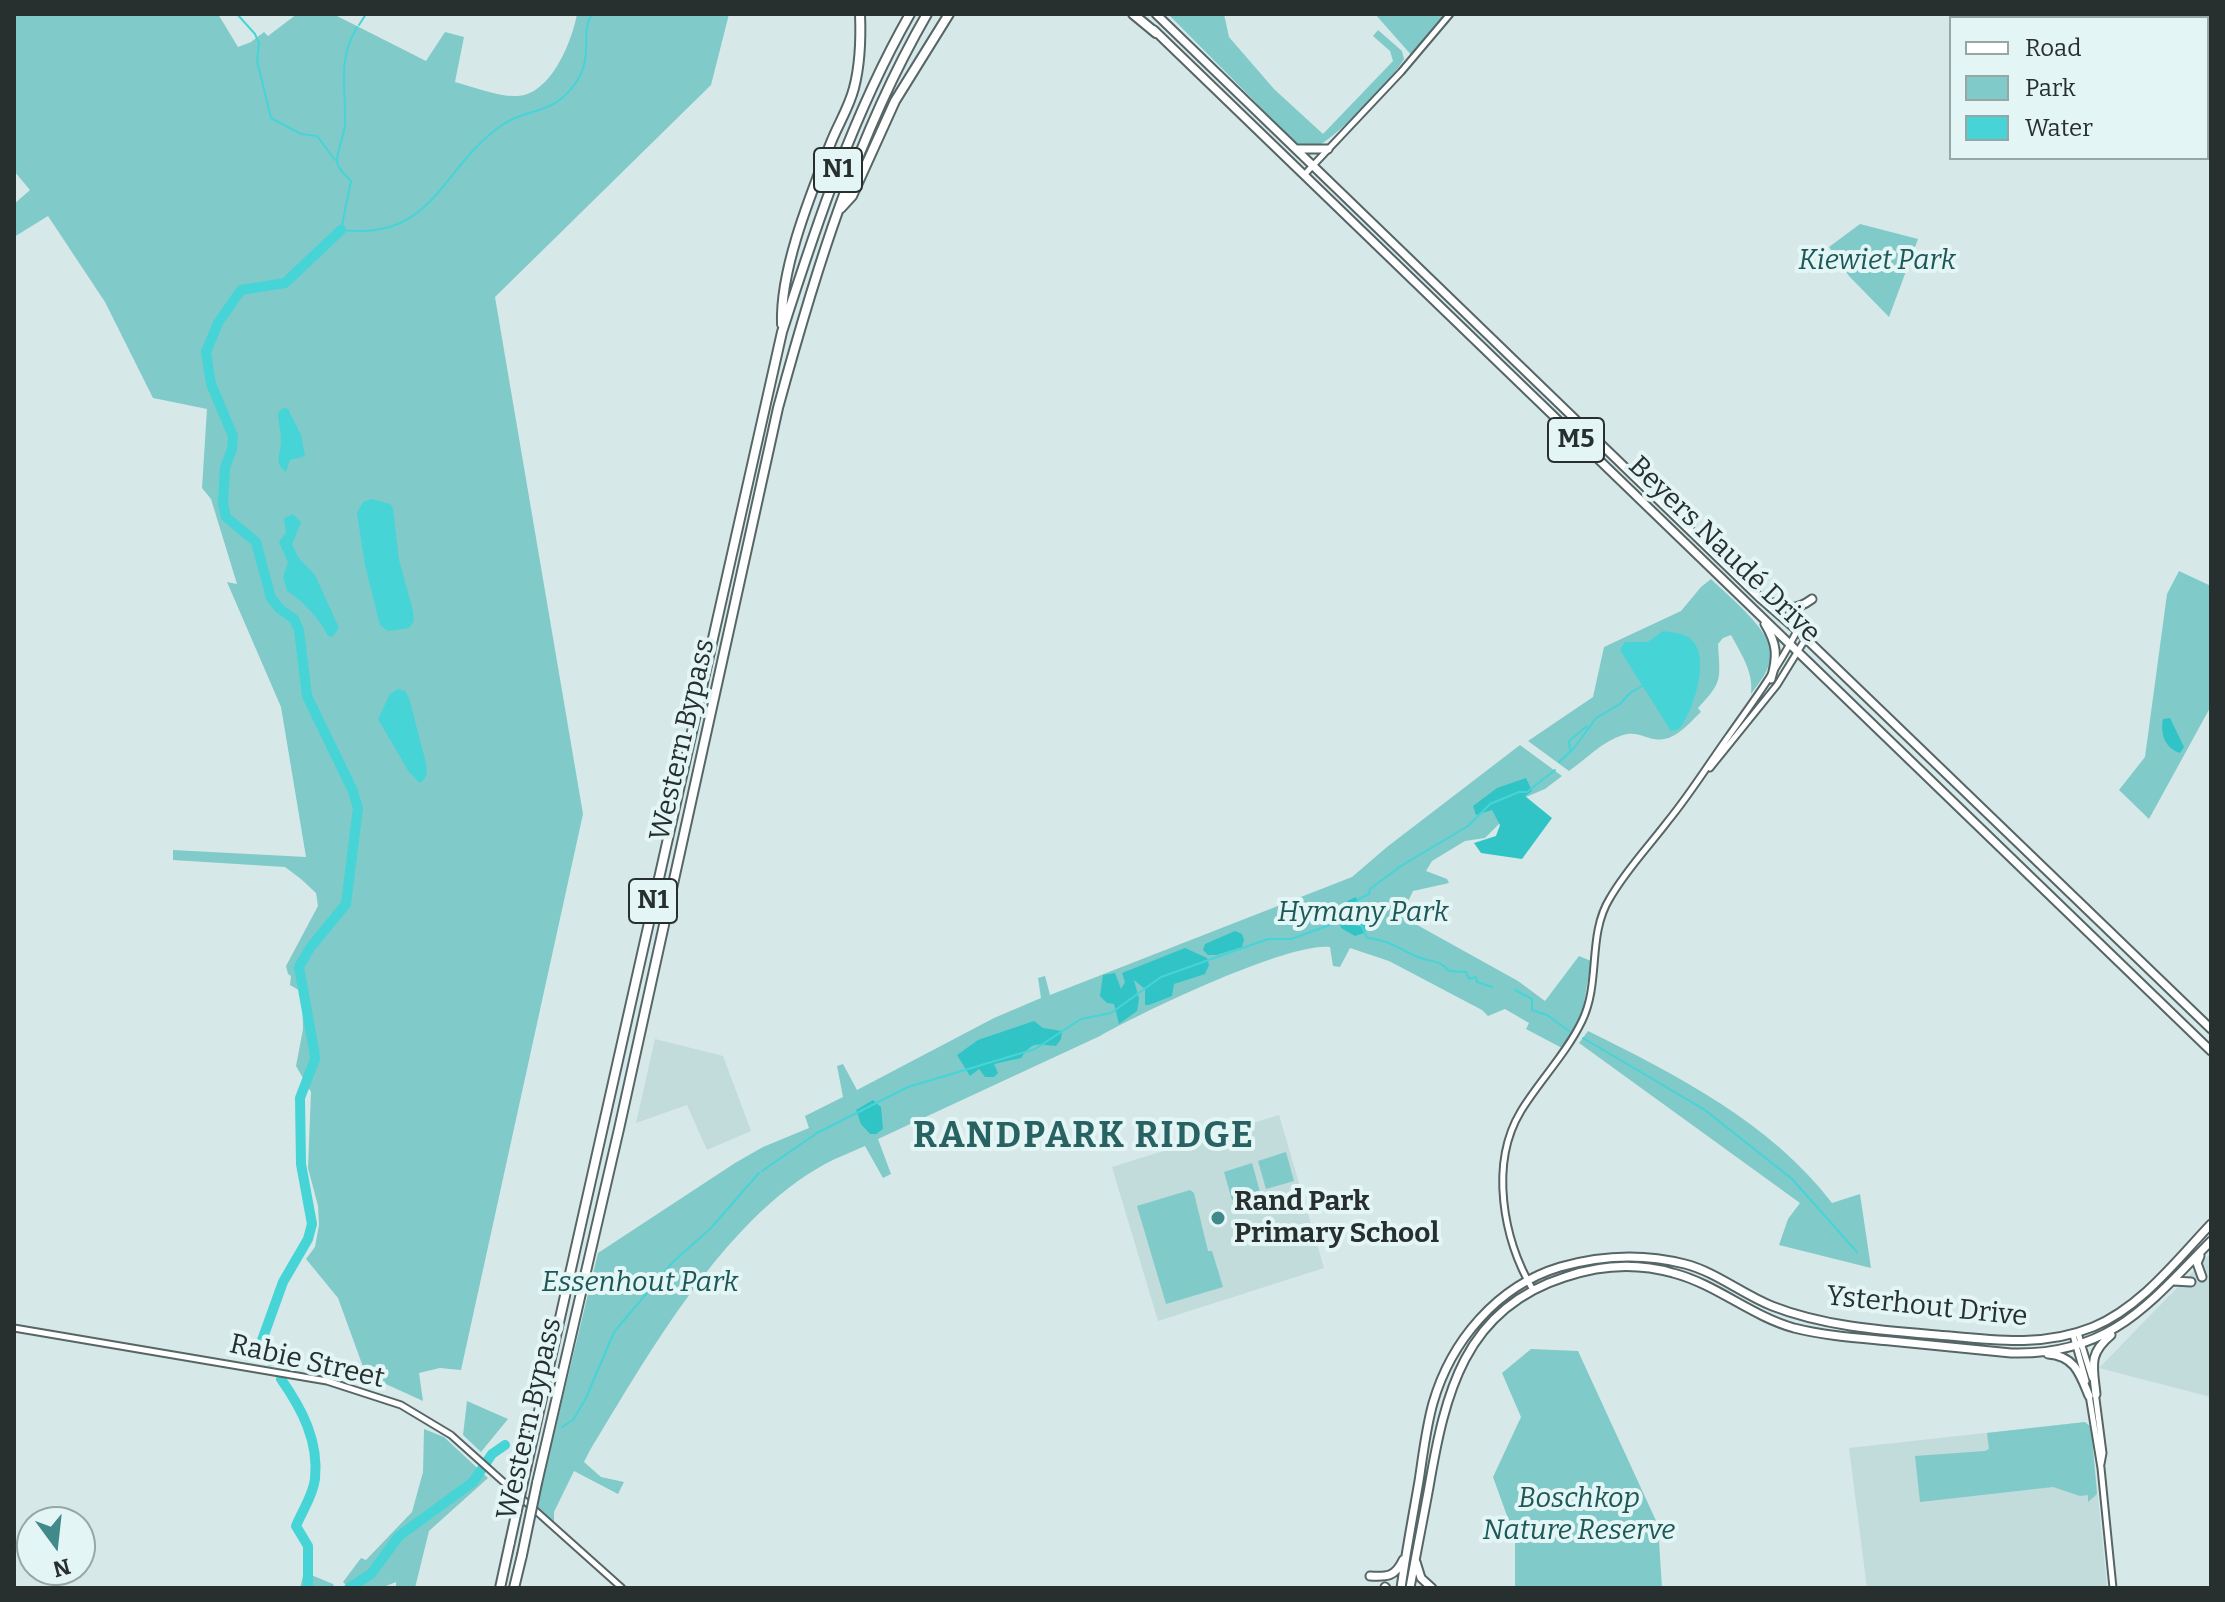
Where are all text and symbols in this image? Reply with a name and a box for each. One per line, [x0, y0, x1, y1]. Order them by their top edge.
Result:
legend [1949, 16, 2209, 160]
text: Road [2025, 34, 2081, 62]
text: Park [2025, 74, 2076, 102]
text: Water [2025, 114, 2093, 142]
road number: N1 [814, 148, 862, 192]
park label: Kiewiet Park [1798, 244, 1956, 278]
road number: M5 [1548, 418, 1604, 462]
street label: Beyers Naudé Drive [1621, 450, 1827, 650]
street label: Western Bypass [643, 636, 723, 844]
road number: N1 [629, 879, 677, 923]
park label: Hymany Park [1277, 896, 1449, 930]
district label: RANDPARK RIDGE [913, 1115, 1255, 1159]
place label: Rand Park Primary School [1234, 1185, 1439, 1251]
marker: Rand Park Primary School [1209, 1209, 1227, 1227]
park label: Essenhout Park [542, 1266, 738, 1300]
street label: Ysterhout Drive [1825, 1280, 2029, 1334]
street label: Western Bypass [490, 1315, 570, 1523]
street label: Rabie Street [226, 1328, 388, 1396]
park label: Boschkop Nature Reserve [1483, 1482, 1675, 1548]
north arrow [16, 1506, 96, 1586]
text: N [50, 1552, 74, 1583]

